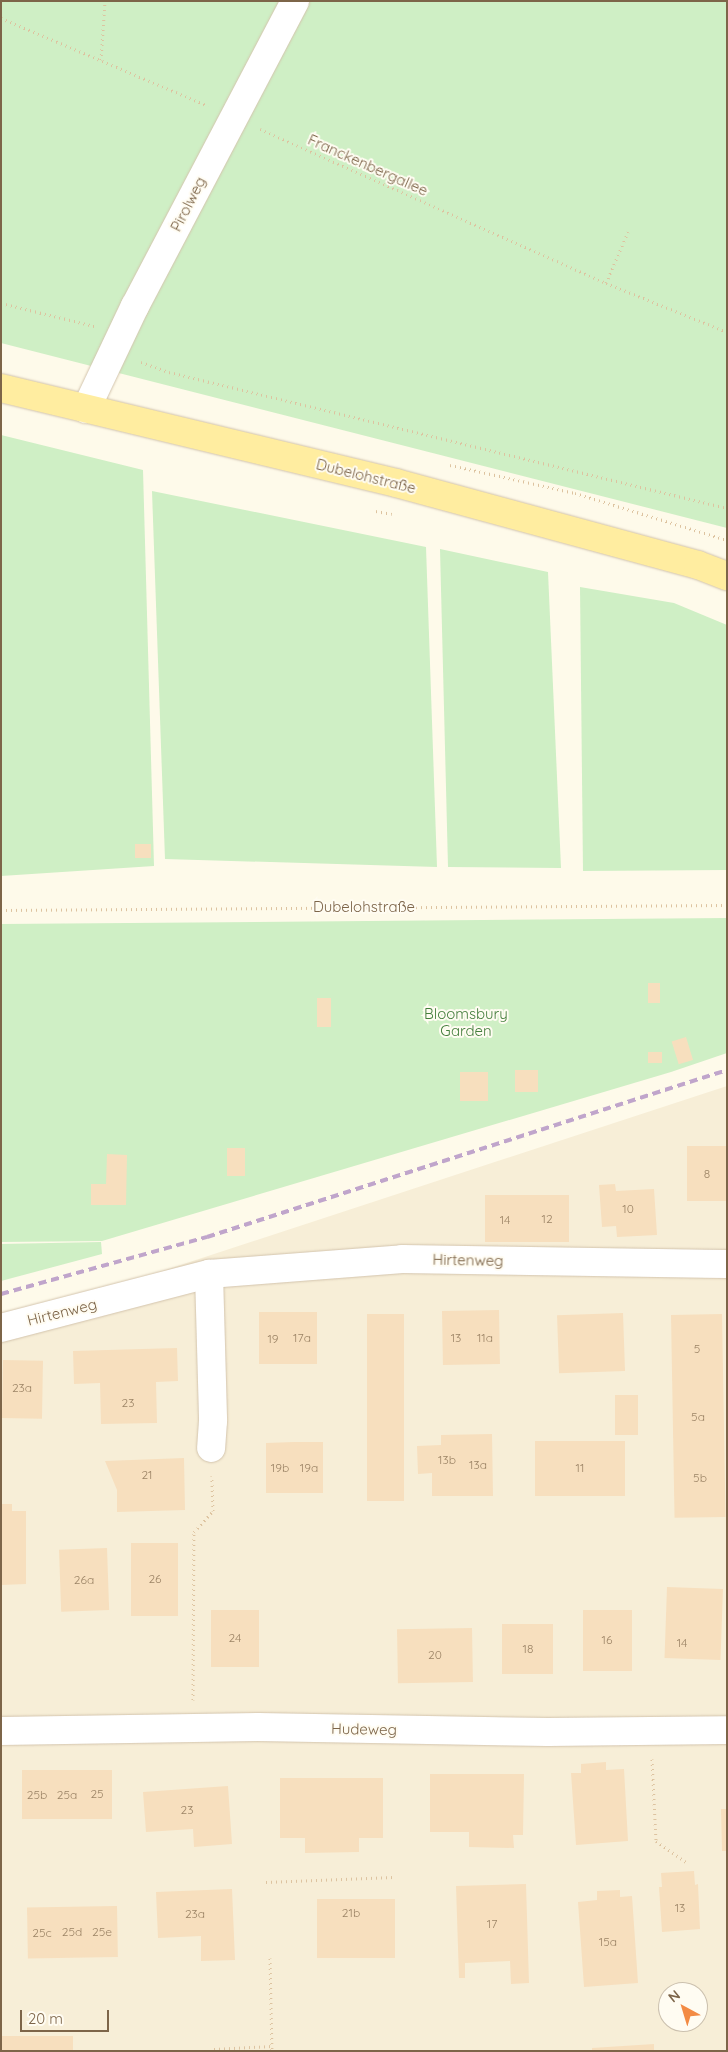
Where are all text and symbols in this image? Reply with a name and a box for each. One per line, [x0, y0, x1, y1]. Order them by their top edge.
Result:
street label: Franckenbergallee [305, 130, 431, 200]
street label: Pirolweg [167, 174, 209, 234]
street label: Dubelohstraße [314, 455, 418, 497]
street label: Dubelohstraße [313, 898, 415, 916]
park label: Bloomsbury Garden [424, 1004, 508, 1039]
house number: 8 [704, 1167, 710, 1181]
house number: 10 [622, 1202, 634, 1216]
house number: 12 [541, 1212, 553, 1226]
house number: 14 [500, 1213, 510, 1227]
street label: Hirtenweg [432, 1250, 504, 1270]
street label: Hirtenweg [25, 1295, 99, 1329]
house number: 17a [293, 1331, 311, 1345]
house number: 13 [451, 1331, 461, 1345]
house number: 11a [477, 1331, 493, 1345]
house number: 19 [267, 1332, 279, 1346]
house number: 5 [694, 1342, 700, 1356]
house number: 23a [12, 1381, 32, 1395]
house number: 23 [122, 1396, 134, 1410]
house number: 5a [691, 1410, 705, 1424]
house number: 13b [438, 1453, 456, 1467]
house number: 13a [469, 1458, 487, 1472]
house number: 19b [271, 1461, 289, 1475]
house number: 19a [300, 1461, 318, 1475]
house number: 11 [576, 1461, 584, 1475]
house number: 21 [141, 1468, 153, 1482]
house number: 5b [693, 1471, 707, 1485]
house number: 26 [148, 1572, 162, 1586]
house number: 26a [74, 1573, 94, 1587]
house number: 24 [229, 1631, 241, 1645]
house number: 16 [602, 1633, 612, 1647]
house number: 14 [677, 1636, 687, 1650]
house number: 18 [523, 1642, 533, 1656]
house number: 20 [428, 1648, 442, 1662]
street label: Hudeweg [331, 1719, 397, 1739]
house number: 25 [90, 1787, 104, 1801]
house number: 25b [27, 1788, 47, 1802]
house number: 25a [57, 1788, 77, 1802]
house number: 23 [181, 1803, 193, 1817]
house number: 13 [675, 1901, 685, 1915]
house number: 21b [342, 1906, 360, 1920]
house number: 23a [185, 1907, 205, 1921]
house number: 17 [487, 1917, 497, 1931]
house number: 25d [62, 1925, 82, 1939]
house number: 25e [92, 1925, 112, 1939]
house number: 25c [32, 1926, 52, 1940]
house number: 15a [599, 1935, 617, 1949]
north arrow [658, 1982, 708, 2032]
text: N [665, 1986, 684, 2006]
scale bar [22, 2000, 111, 2032]
text: 20 m [28, 2009, 63, 2028]

